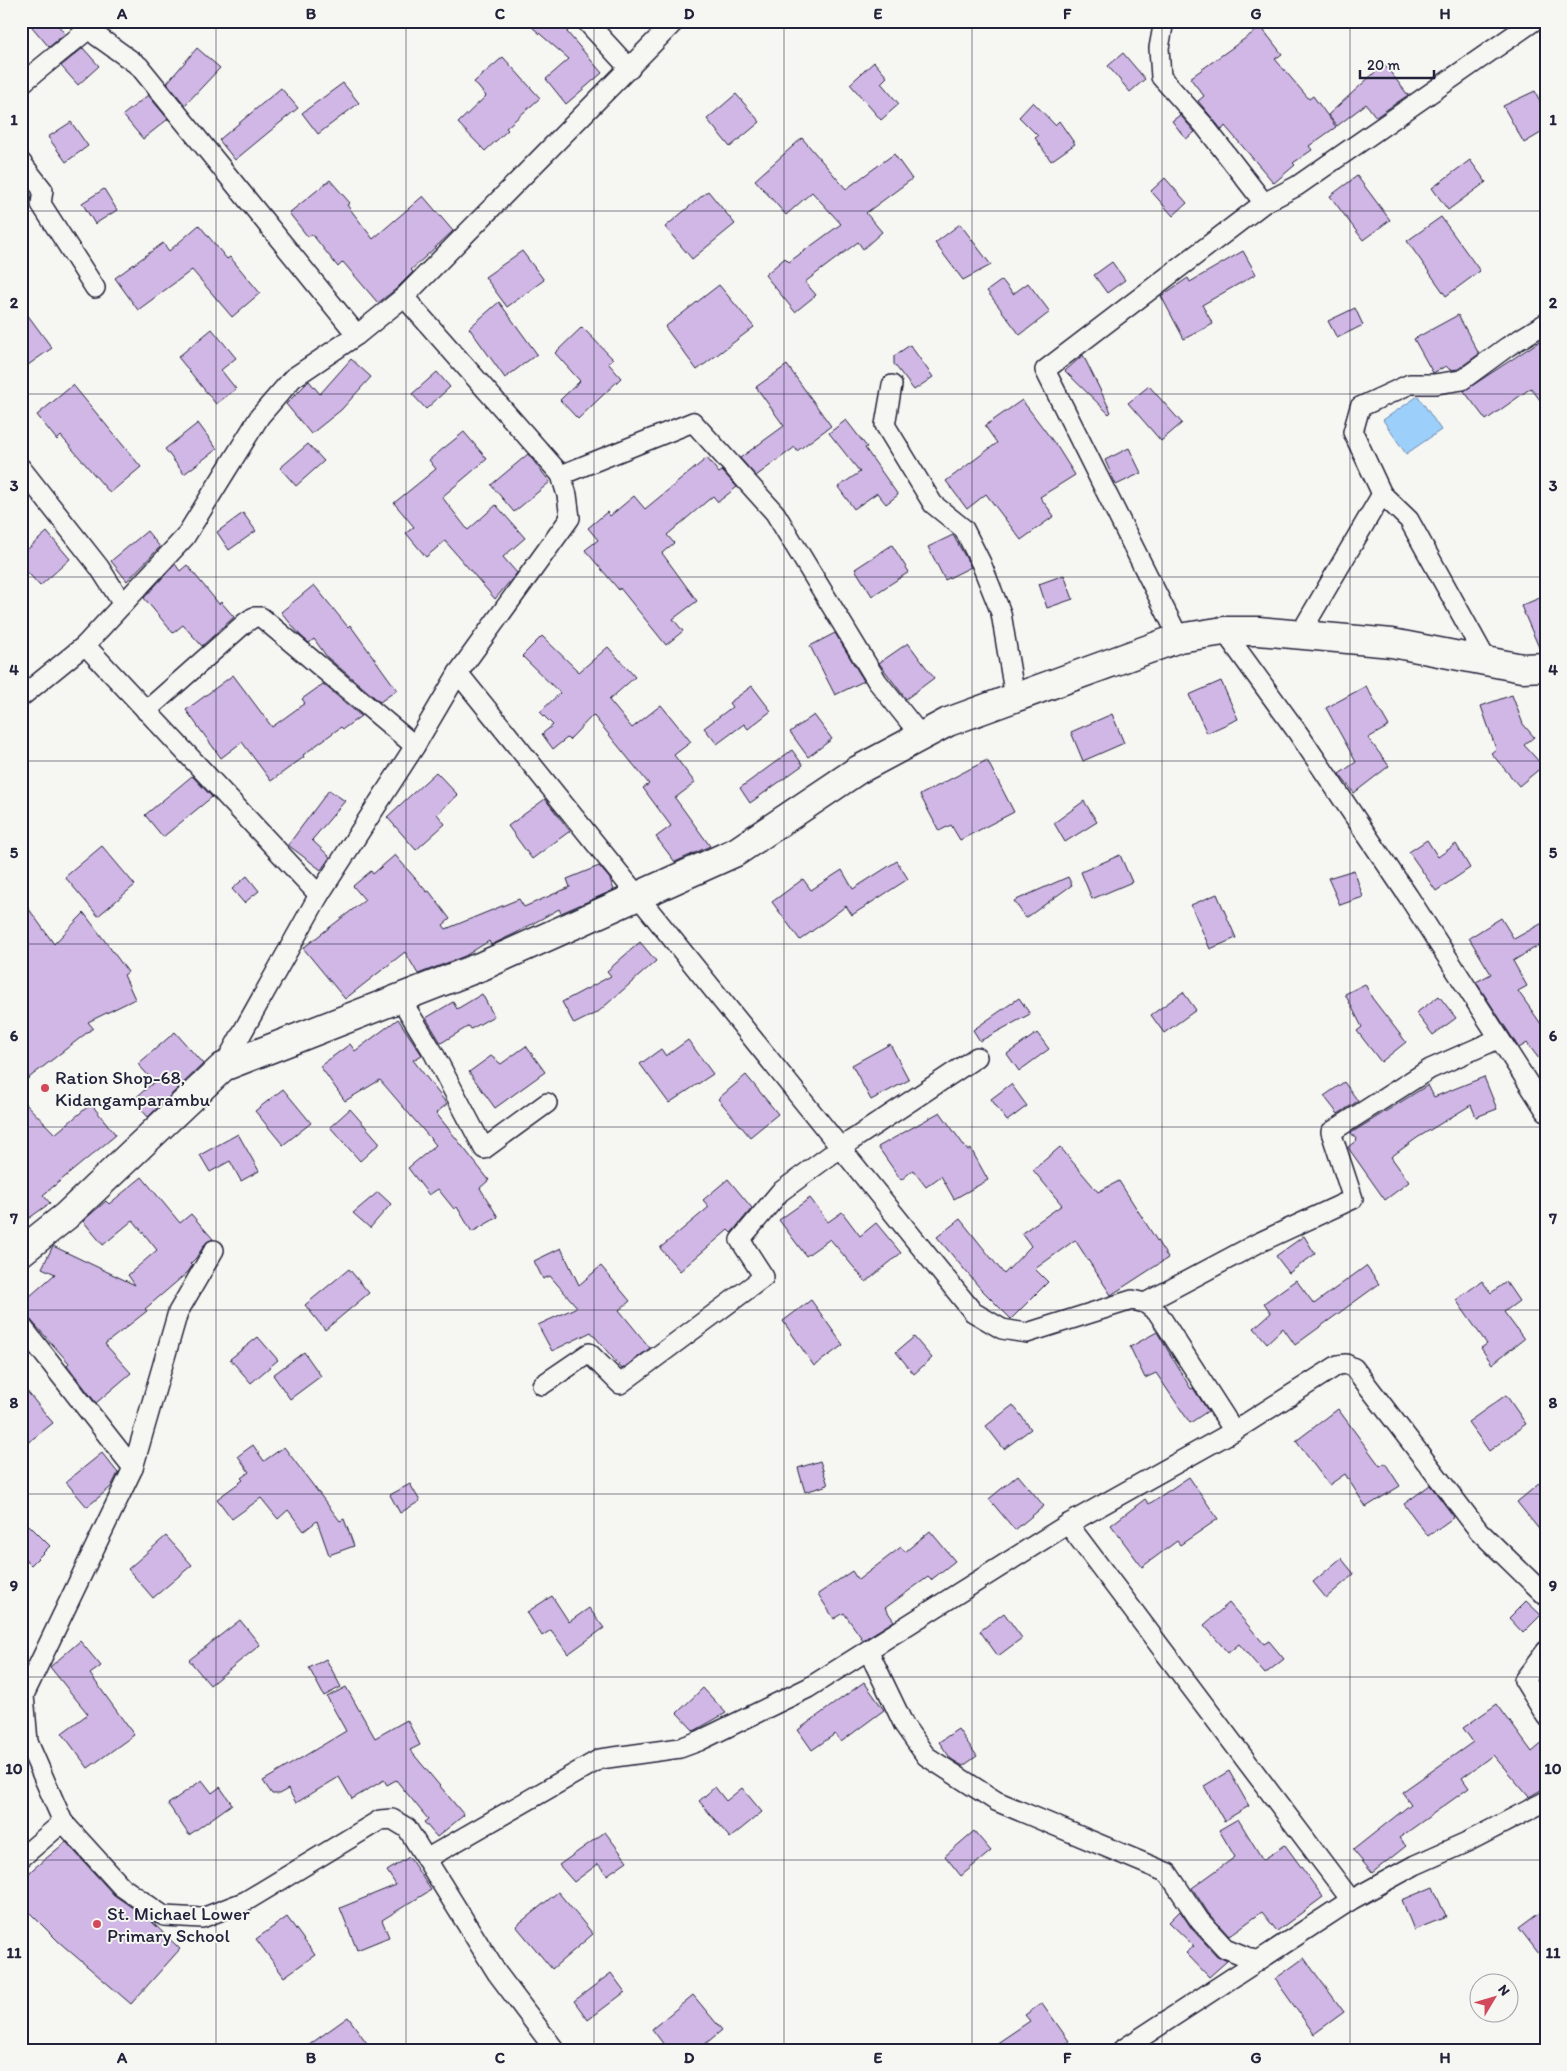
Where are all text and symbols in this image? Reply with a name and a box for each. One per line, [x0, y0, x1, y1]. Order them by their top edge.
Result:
text: A [116, 4, 128, 23]
text: B [306, 4, 317, 23]
text: C [495, 4, 506, 23]
text: D [684, 4, 695, 23]
text: E [874, 4, 883, 23]
text: F [1063, 4, 1072, 23]
text: G [1250, 4, 1262, 23]
text: H [1439, 4, 1451, 23]
scale bar [1360, 48, 1433, 80]
text: 20 m [1367, 56, 1401, 74]
text: 1 [10, 110, 18, 129]
text: 1 [1549, 110, 1557, 129]
text: 2 [10, 293, 19, 312]
text: 2 [1549, 293, 1558, 312]
text: 3 [10, 476, 19, 495]
text: 3 [1549, 476, 1558, 495]
text: 4 [9, 660, 19, 679]
text: 4 [1548, 660, 1558, 679]
text: 5 [10, 843, 19, 862]
text: 5 [1549, 843, 1558, 862]
text: 6 [10, 1026, 19, 1045]
text: 6 [1549, 1026, 1558, 1045]
place label: Ration Shop-68, Kidangamparambu [55, 1066, 211, 1111]
marker: Ration Shop-68, Kidangamparambu [39, 1082, 51, 1094]
text: 7 [9, 1209, 18, 1228]
text: 7 [1548, 1209, 1557, 1228]
text: 8 [10, 1393, 19, 1412]
text: 8 [1549, 1393, 1558, 1412]
text: 9 [10, 1576, 18, 1595]
text: 9 [1549, 1576, 1557, 1595]
text: 10 [5, 1759, 23, 1778]
text: 10 [1544, 1759, 1562, 1778]
place label: St. Michael Lower Primary School [107, 1902, 250, 1947]
marker: St. Michael Lower Primary School [91, 1918, 103, 1930]
text: 11 [7, 1943, 22, 1962]
text: 11 [1546, 1943, 1561, 1962]
north arrow [1470, 1974, 1520, 2024]
text: N [1494, 1981, 1513, 1999]
text: A [116, 2048, 128, 2067]
text: B [306, 2048, 317, 2067]
text: C [495, 2048, 506, 2067]
text: D [684, 2048, 695, 2067]
text: E [874, 2048, 883, 2067]
text: F [1063, 2048, 1072, 2067]
text: G [1250, 2048, 1262, 2067]
text: H [1439, 2048, 1451, 2067]

